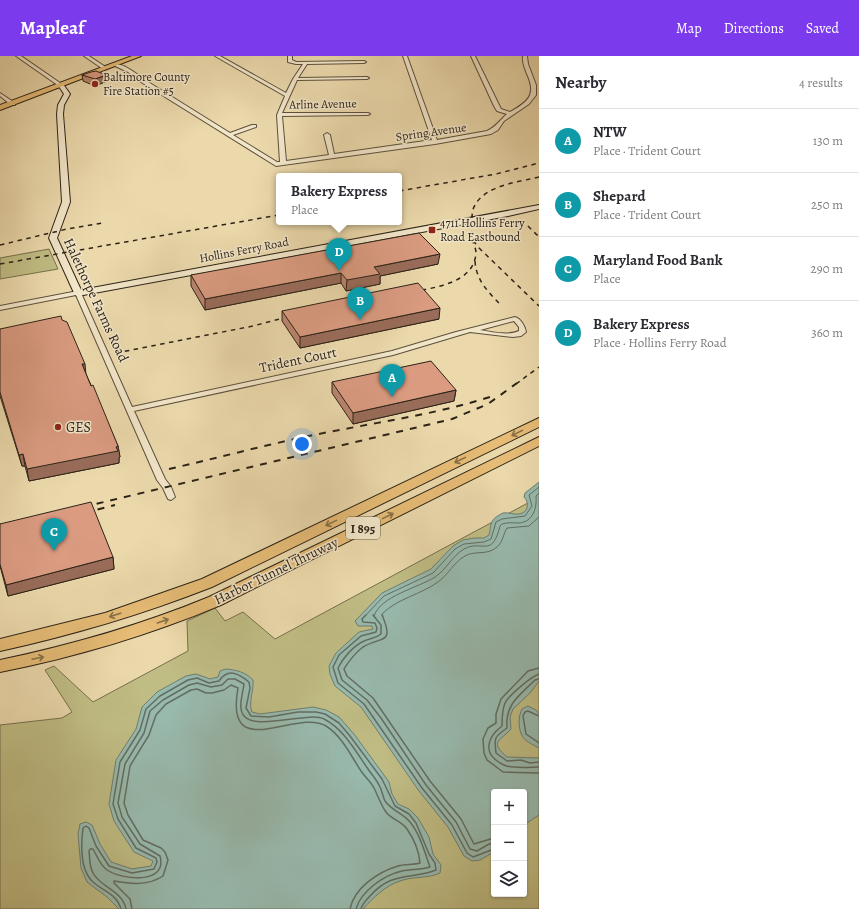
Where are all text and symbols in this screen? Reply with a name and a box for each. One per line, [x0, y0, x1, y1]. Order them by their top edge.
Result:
text: Mapleaf [20, 15, 85, 41]
text: Map [676, 19, 702, 38]
text: Directions [724, 19, 784, 38]
text: Saved [806, 19, 839, 38]
place label: Baltimore County Fire Station #5 [103, 69, 190, 99]
text: Nearby [555, 71, 606, 94]
text: 4 results [799, 74, 843, 91]
marker: Baltimore County Fire Station #5 [90, 79, 100, 89]
street label: Arline Avenue [288, 95, 357, 113]
street label: Spring Avenue [395, 119, 467, 145]
text: NTW [593, 122, 627, 142]
text: A [564, 132, 572, 149]
text: 130 m [813, 132, 843, 149]
text: Place · Trident Court [593, 142, 701, 159]
popup [276, 173, 402, 225]
text: Bakery Express [291, 181, 387, 201]
text: Shepard [593, 186, 645, 206]
text: B [564, 196, 572, 213]
text: 250 m [811, 196, 843, 213]
text: Place [291, 201, 318, 218]
text: Place · Trident Court [593, 206, 701, 223]
place label: 4711 Hollins Ferry Road Eastbound [440, 215, 525, 245]
marker: 4711 Hollins Ferry Road Eastbound [427, 225, 437, 235]
street label: Hollins Ferry Road [198, 233, 291, 267]
street label: Halethorpe Farms Road [59, 235, 133, 366]
pin: D [326, 238, 352, 271]
text: Maryland Food Bank [593, 250, 723, 270]
text: C [564, 260, 572, 277]
text: 290 m [811, 260, 843, 277]
text: Place [593, 270, 621, 287]
pin: B [347, 287, 373, 320]
text: Bakery Express [593, 314, 690, 334]
text: D [563, 324, 573, 341]
text: 360 m [811, 324, 843, 341]
text: Place · Hollins Ferry Road [593, 334, 727, 351]
street label: Trident Court [258, 342, 339, 377]
pin: A [379, 364, 405, 397]
place label: GES [66, 418, 91, 437]
marker: GES [53, 422, 63, 432]
one-way arrow [511, 430, 523, 437]
your location [292, 434, 312, 454]
one-way arrow [455, 457, 467, 464]
one-way arrow [382, 512, 394, 519]
road number: I 895 [346, 517, 380, 539]
pin: C [41, 518, 67, 551]
one-way arrow [325, 520, 337, 527]
street label: Harbor Tunnel Thruway [211, 532, 342, 609]
one-way arrow [109, 612, 122, 619]
one-way arrow [156, 617, 168, 625]
one-way arrow [31, 654, 44, 662]
map controls [491, 789, 527, 897]
button: + [491, 789, 527, 825]
button: − [491, 825, 527, 861]
button: layers [491, 861, 527, 897]

